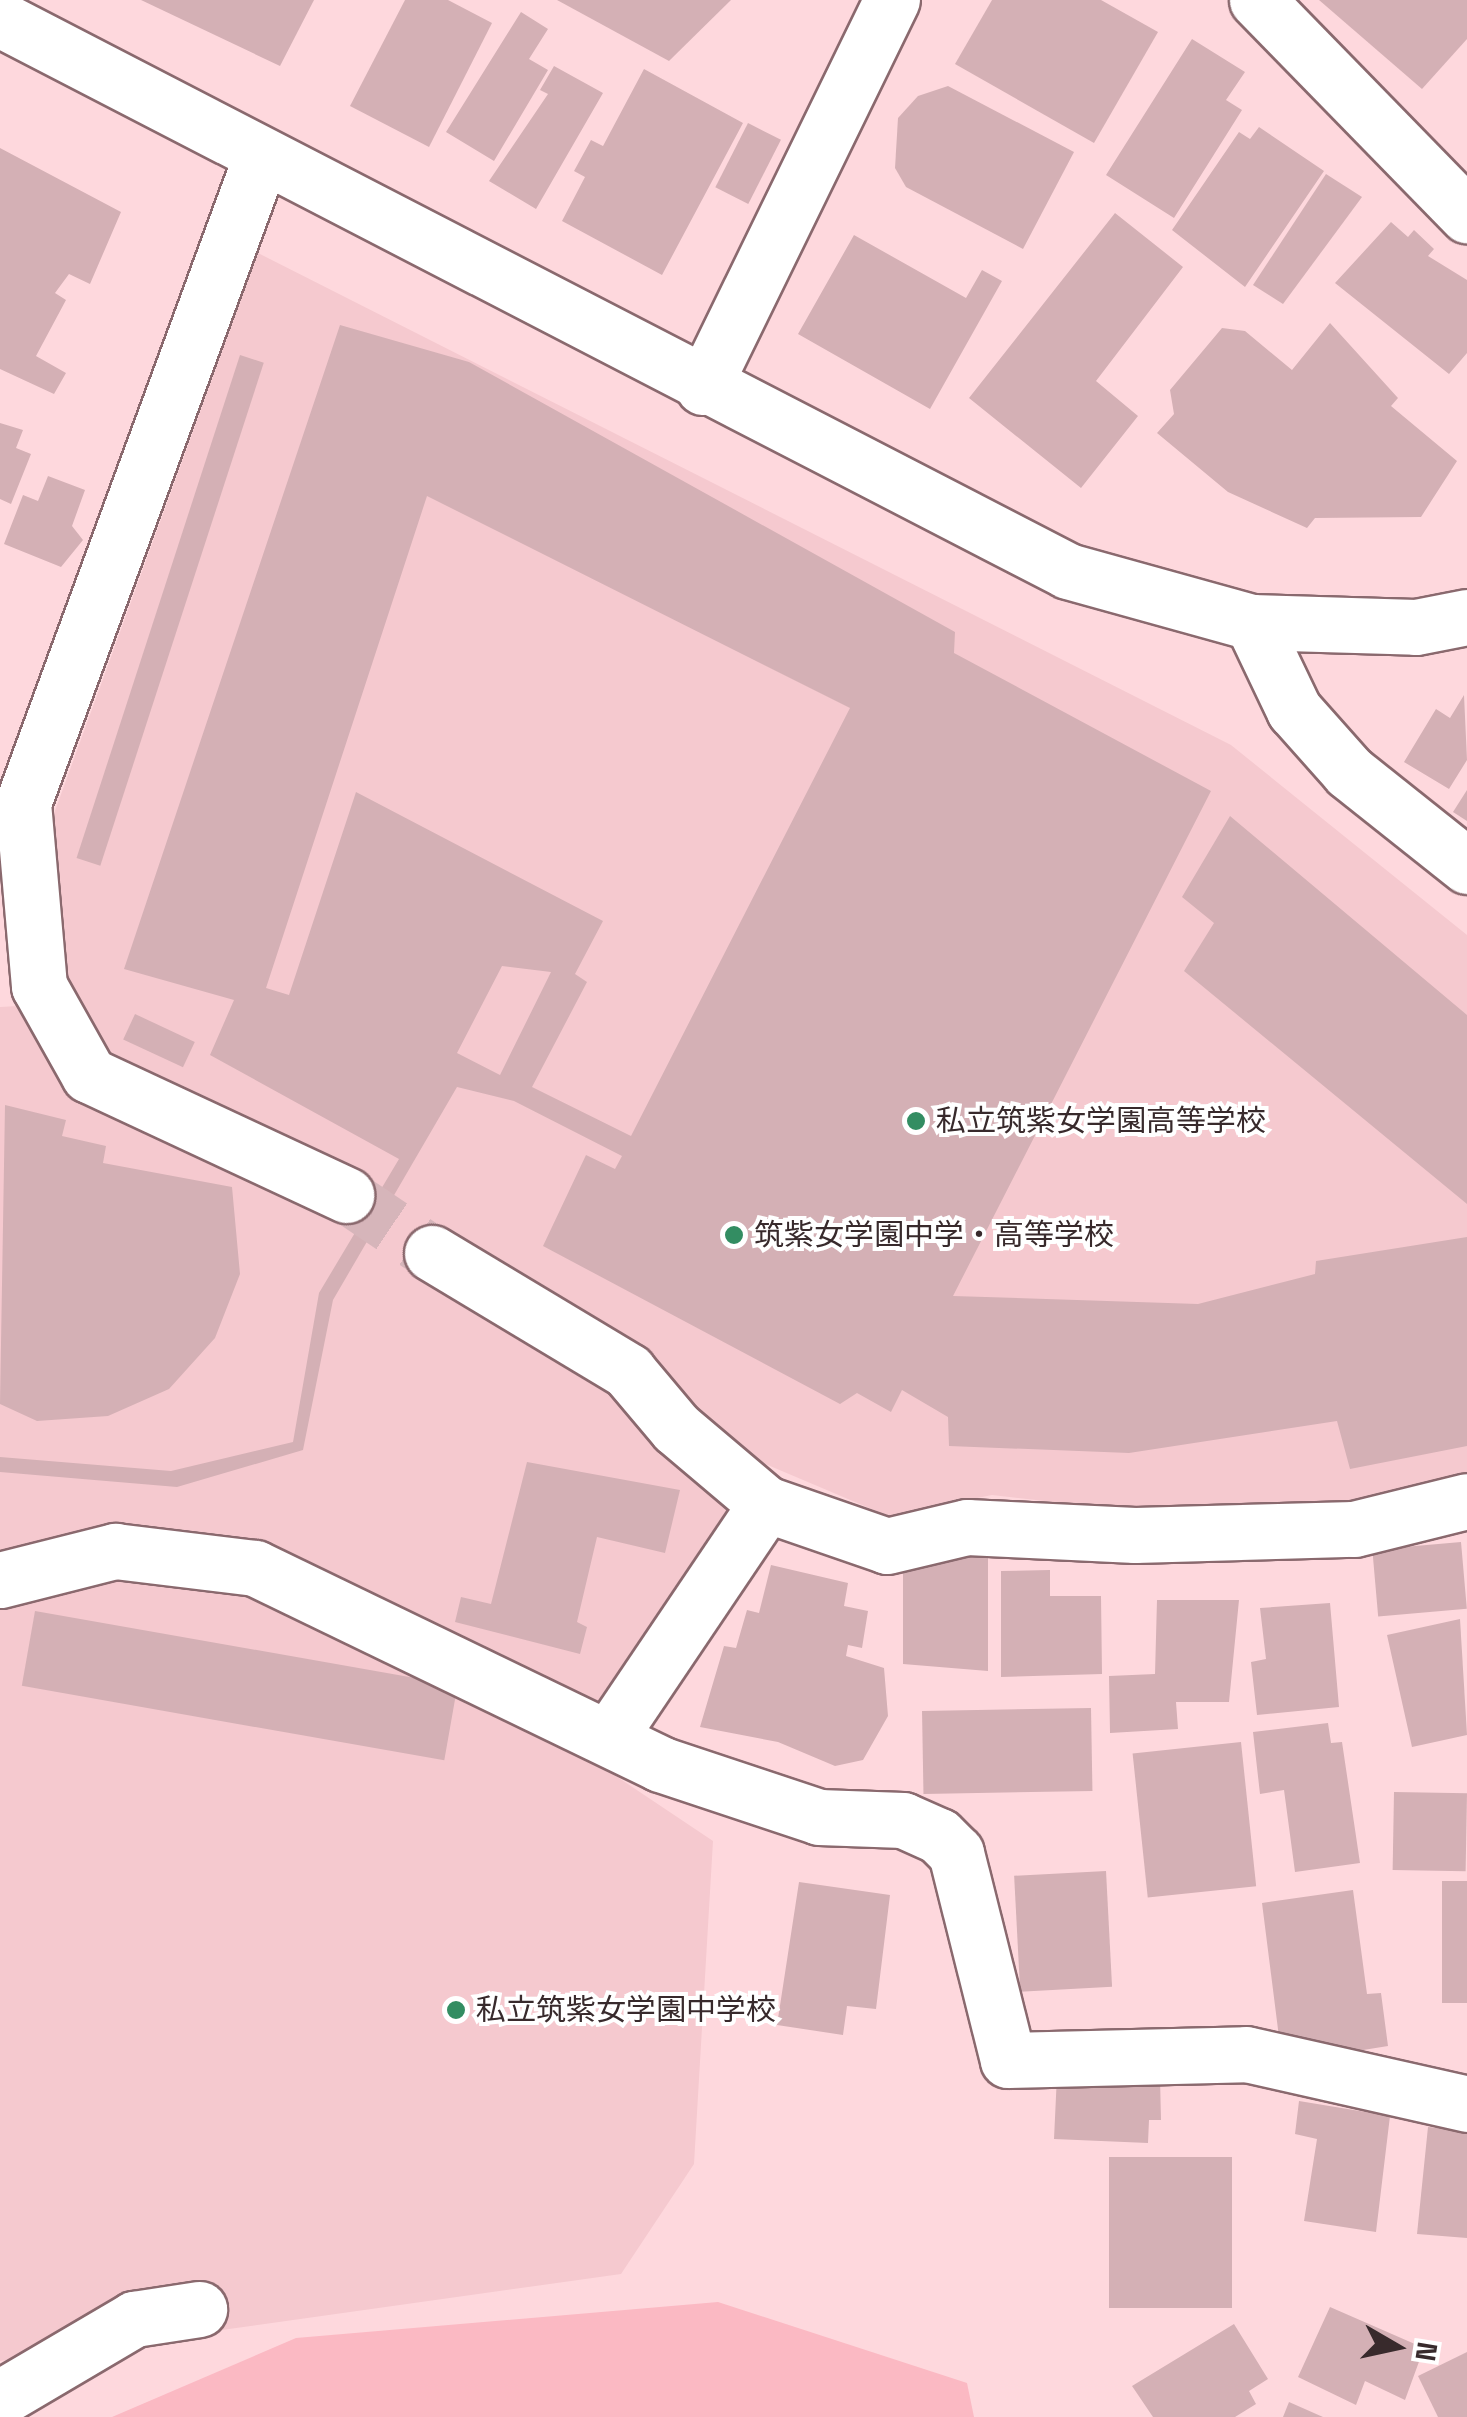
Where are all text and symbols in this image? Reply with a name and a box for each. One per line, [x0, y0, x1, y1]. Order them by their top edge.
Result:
place label: 私立筑紫女学園高等学校 [936, 1103, 1266, 1139]
marker: 私立筑紫女学園高等学校 [905, 1110, 927, 1132]
place label: 筑紫女学園中学・高等学校 [754, 1217, 1114, 1253]
marker: 筑紫女学園中学・高等学校 [723, 1224, 745, 1246]
place label: 私立筑紫女学園中学校 [476, 1992, 776, 2028]
marker: 私立筑紫女学園中学校 [445, 1999, 467, 2021]
north arrow [1347, 2297, 1447, 2397]
text: N [1407, 2340, 1446, 2364]

